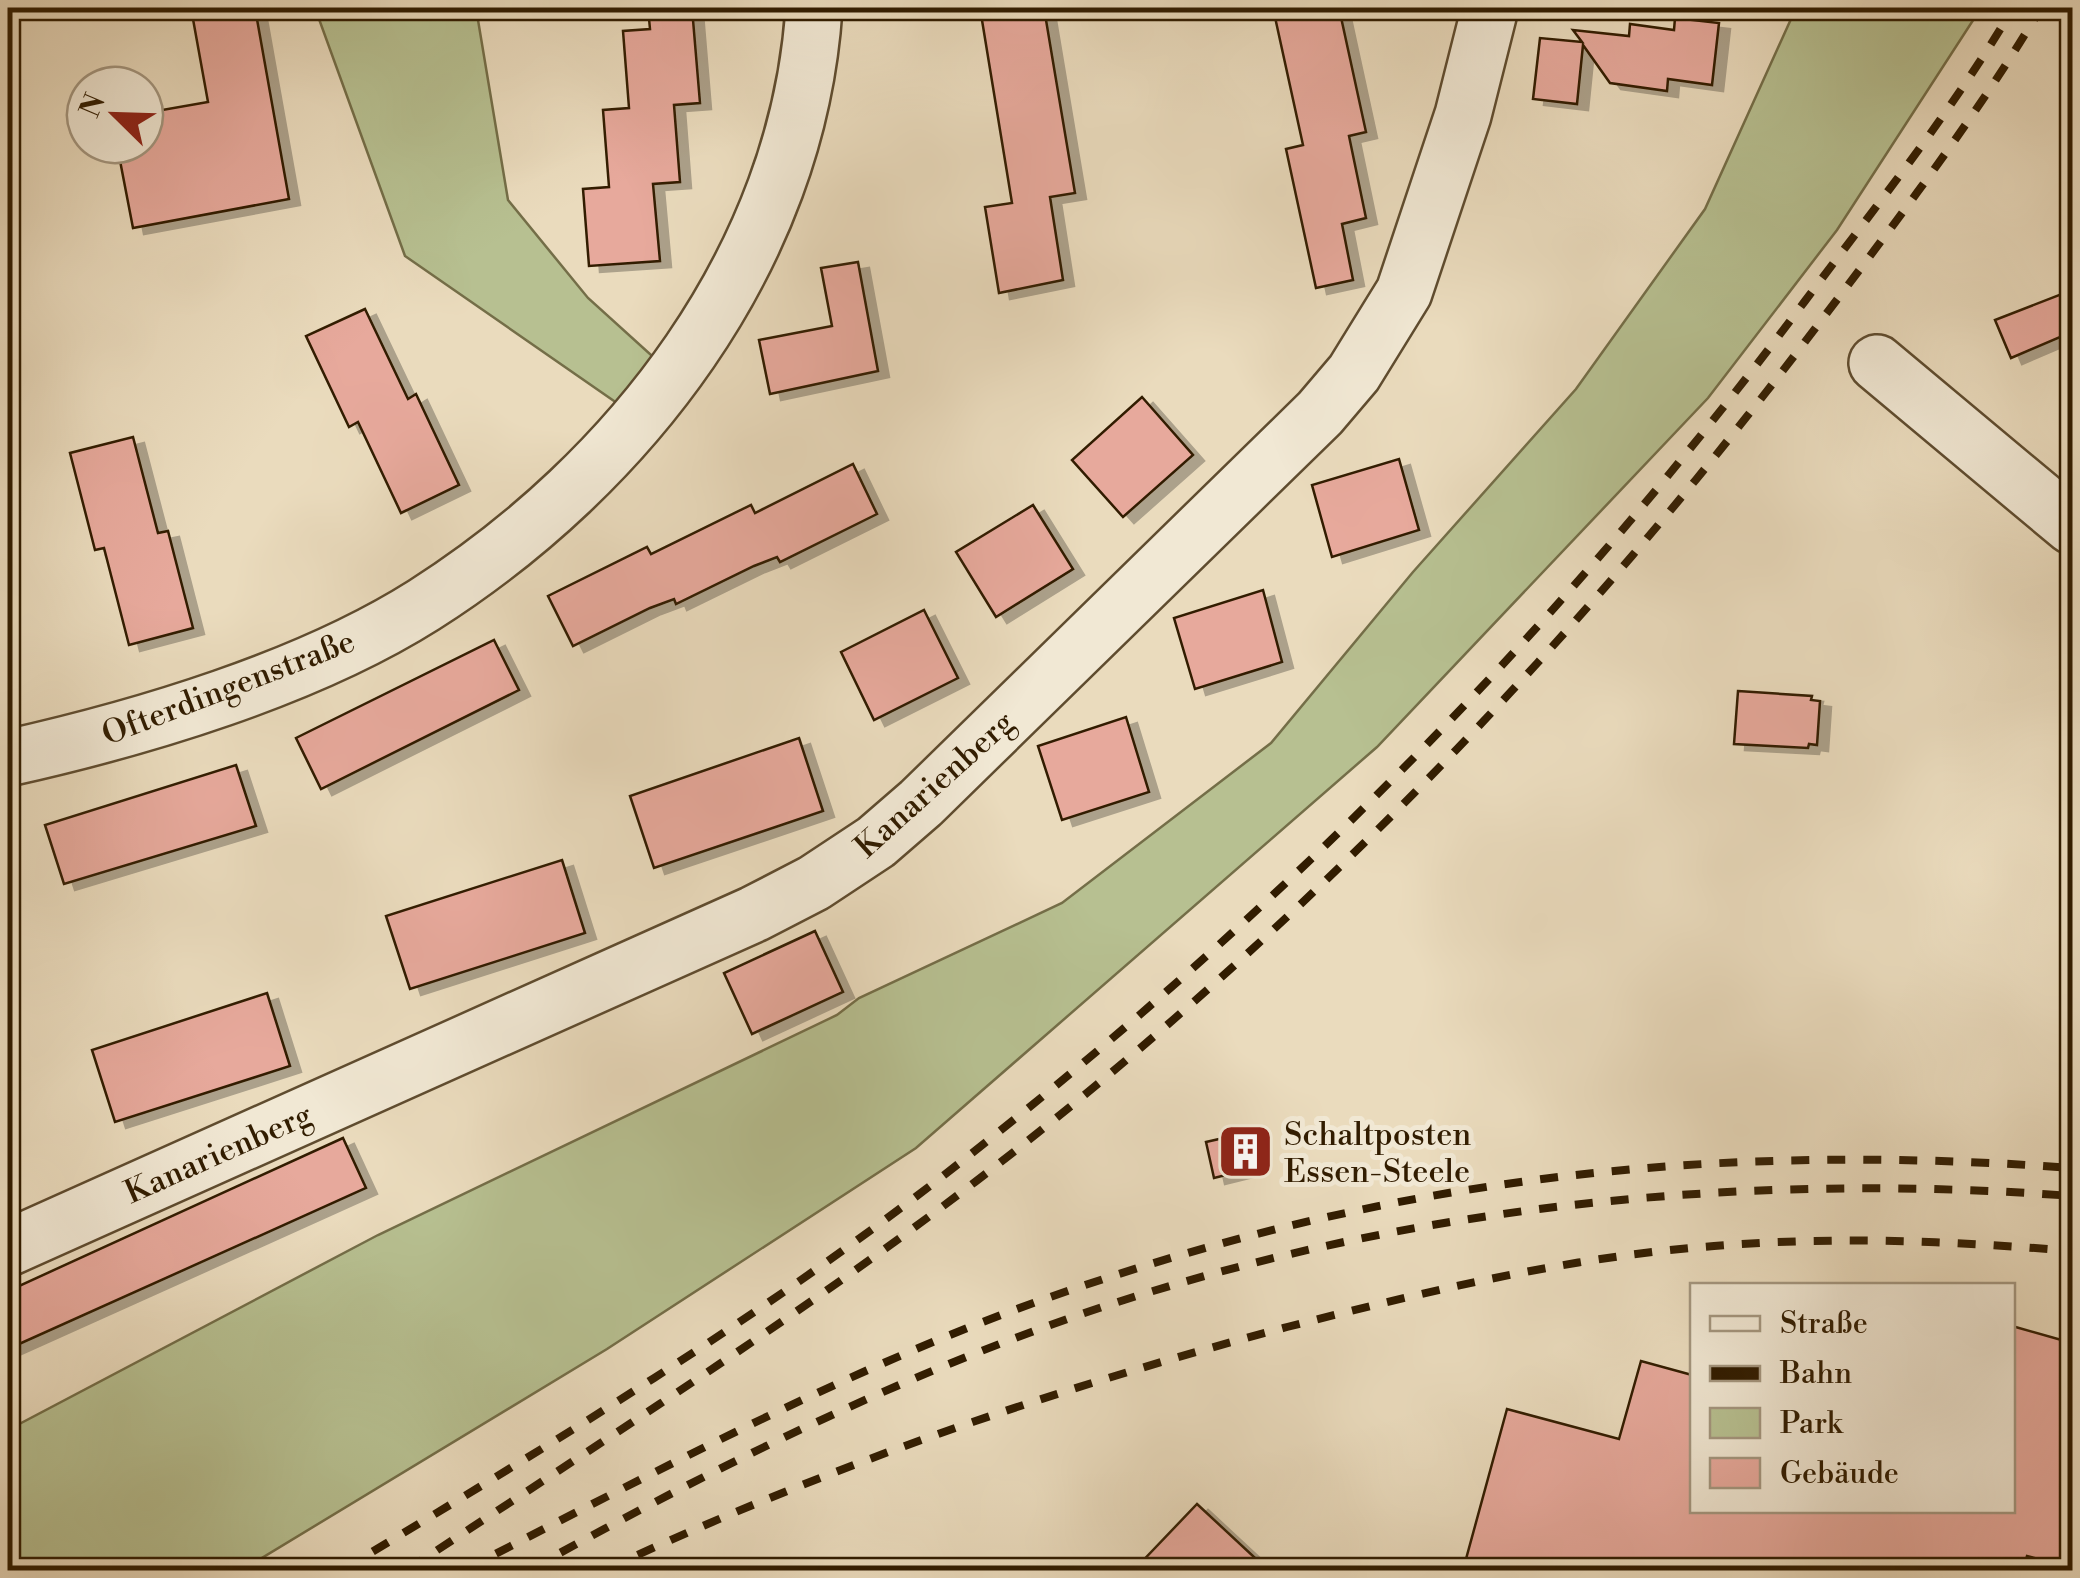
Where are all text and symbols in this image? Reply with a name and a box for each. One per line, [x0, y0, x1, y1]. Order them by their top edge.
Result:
north arrow [65, 65, 165, 165]
text: N [73, 89, 114, 123]
street label: Ofterdingenstraße [96, 621, 360, 755]
street label: Kanarienberg [847, 702, 1023, 867]
street label: Kanarienberg [119, 1095, 319, 1213]
place label: Schaltposten Essen-Steele [1284, 1115, 1471, 1192]
building icon: Schaltposten Essen-Steele [1215, 1122, 1275, 1182]
legend [1690, 1283, 2015, 1513]
text: Straße [1780, 1305, 1868, 1343]
text: Bahn [1779, 1355, 1852, 1393]
text: Park [1780, 1405, 1844, 1443]
text: Gebäude [1780, 1455, 1899, 1493]

